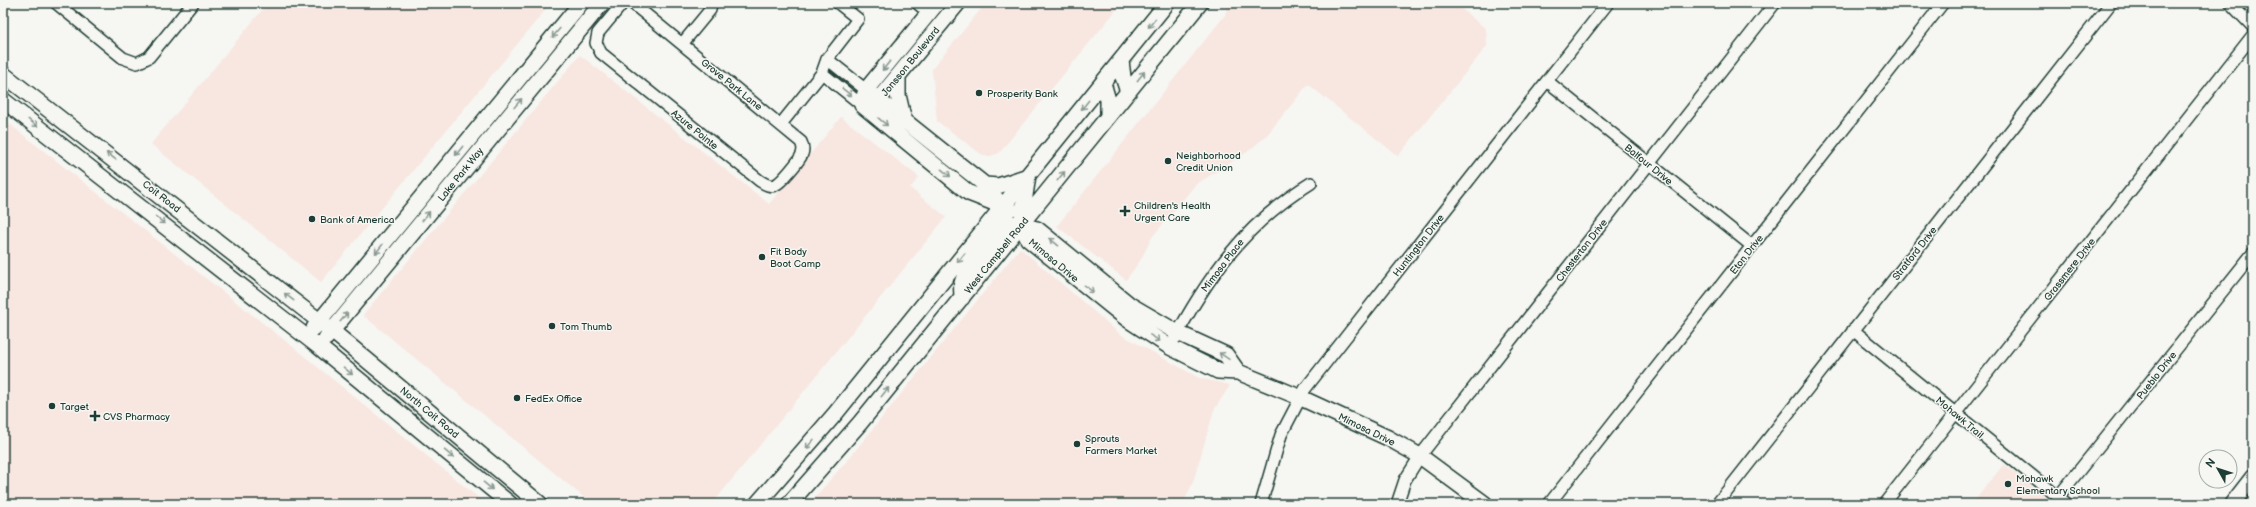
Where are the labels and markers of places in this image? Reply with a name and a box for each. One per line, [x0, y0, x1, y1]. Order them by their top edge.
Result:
marker: Prosperity Bank [974, 88, 984, 98]
place label: Prosperity Bank [987, 88, 1058, 100]
place label: Neighborhood Credit Union [1176, 150, 1241, 174]
marker: Neighborhood Credit Union [1163, 156, 1173, 166]
place label: Children's Health Urgent Care [1134, 200, 1211, 224]
marker: Children's Health Urgent Care [1119, 205, 1131, 217]
marker: Bank of America [307, 214, 317, 224]
place label: Bank of America [320, 214, 395, 226]
place label: Fit Body Boot Camp [770, 246, 821, 270]
marker: Fit Body Boot Camp [757, 252, 767, 262]
marker: Tom Thumb [547, 321, 557, 331]
place label: Tom Thumb [560, 321, 612, 333]
marker: FedEx Office [512, 393, 522, 403]
place label: FedEx Office [525, 393, 582, 405]
marker: Target [47, 401, 57, 411]
place label: Target [60, 401, 89, 413]
marker: CVS Pharmacy [90, 411, 100, 421]
place label: CVS Pharmacy [103, 411, 170, 423]
place label: Sprouts Farmers Market [1085, 433, 1157, 457]
marker: Sprouts Farmers Market [1072, 439, 1082, 449]
place label: Mohawk Elementary School [2016, 473, 2100, 497]
marker: Mohawk Elementary School [2003, 479, 2013, 489]

